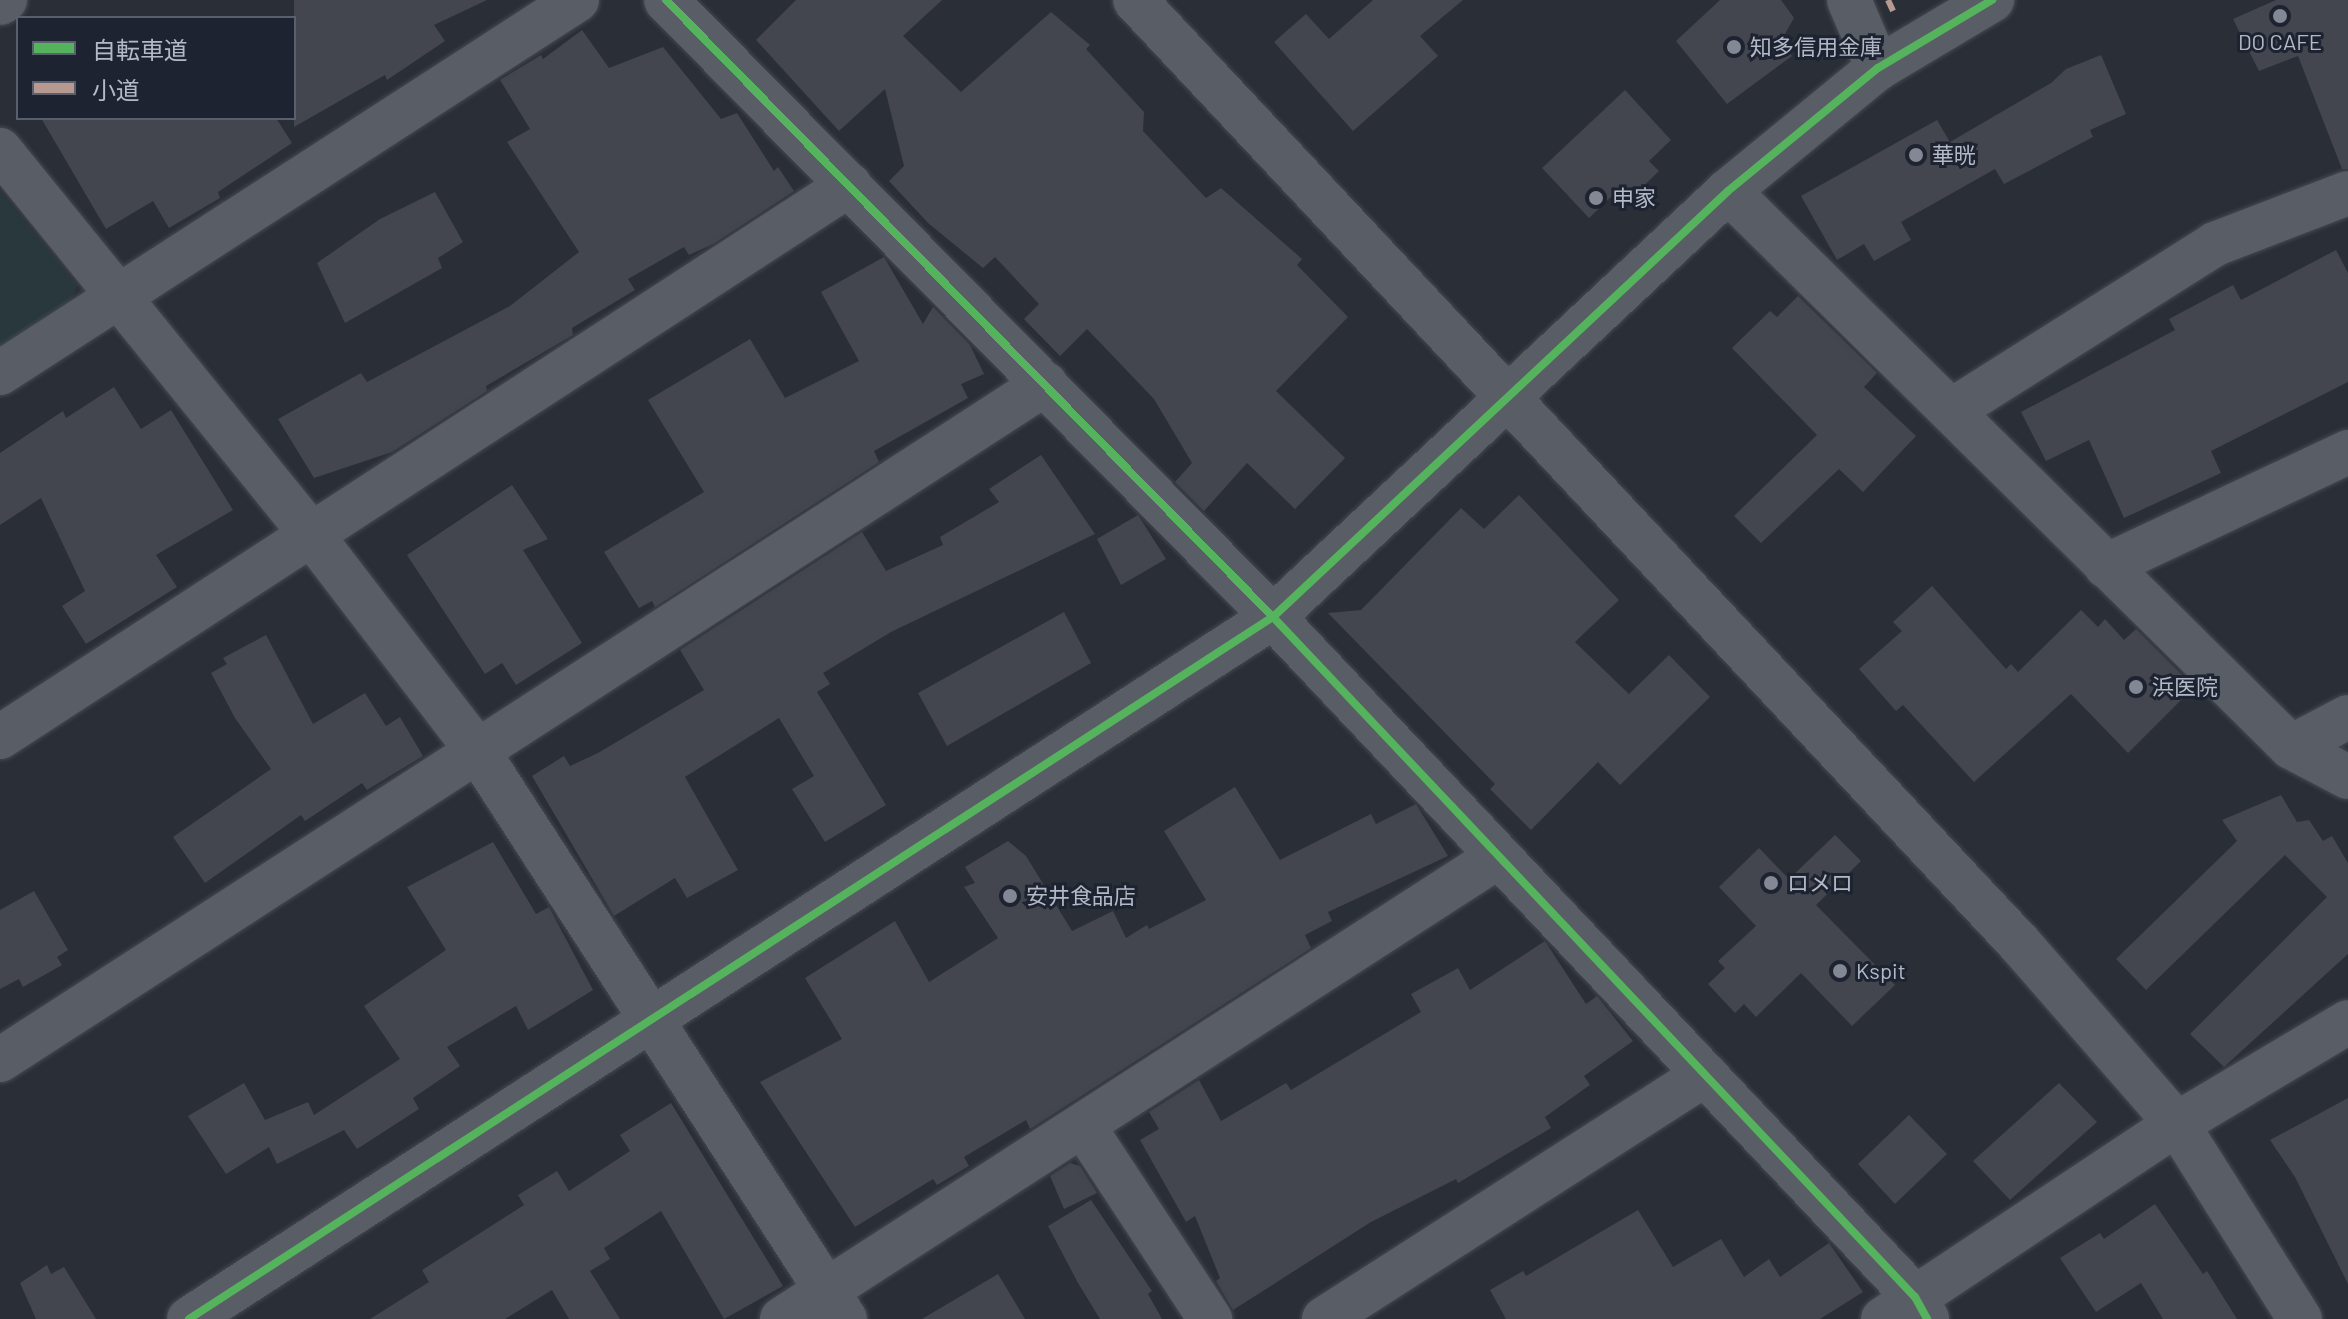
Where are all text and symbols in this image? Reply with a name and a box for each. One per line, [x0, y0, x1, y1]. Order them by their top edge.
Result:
marker: DO CAFE [2271, 7, 2289, 25]
legend [16, 16, 296, 120]
place label: DO CAFE [2238, 29, 2322, 55]
place label: 知多信用金庫 [1750, 34, 1882, 60]
text: 自転車道 [92, 35, 188, 64]
marker: 知多信用金庫 [1725, 38, 1743, 56]
text: 小道 [92, 75, 140, 104]
place label: 華晄 [1932, 142, 1976, 168]
marker: 華晄 [1907, 146, 1925, 164]
place label: 申家 [1612, 185, 1656, 211]
marker: 申家 [1587, 189, 1605, 207]
place label: 浜医院 [2152, 674, 2218, 700]
marker: 浜医院 [2127, 678, 2145, 696]
place label: ロメロ [1787, 870, 1853, 896]
marker: ロメロ [1762, 874, 1780, 892]
place label: 安井食品店 [1026, 883, 1136, 909]
marker: 安井食品店 [1001, 887, 1019, 905]
place label: Kspit [1856, 958, 1906, 984]
marker: Kspit [1831, 962, 1849, 980]

